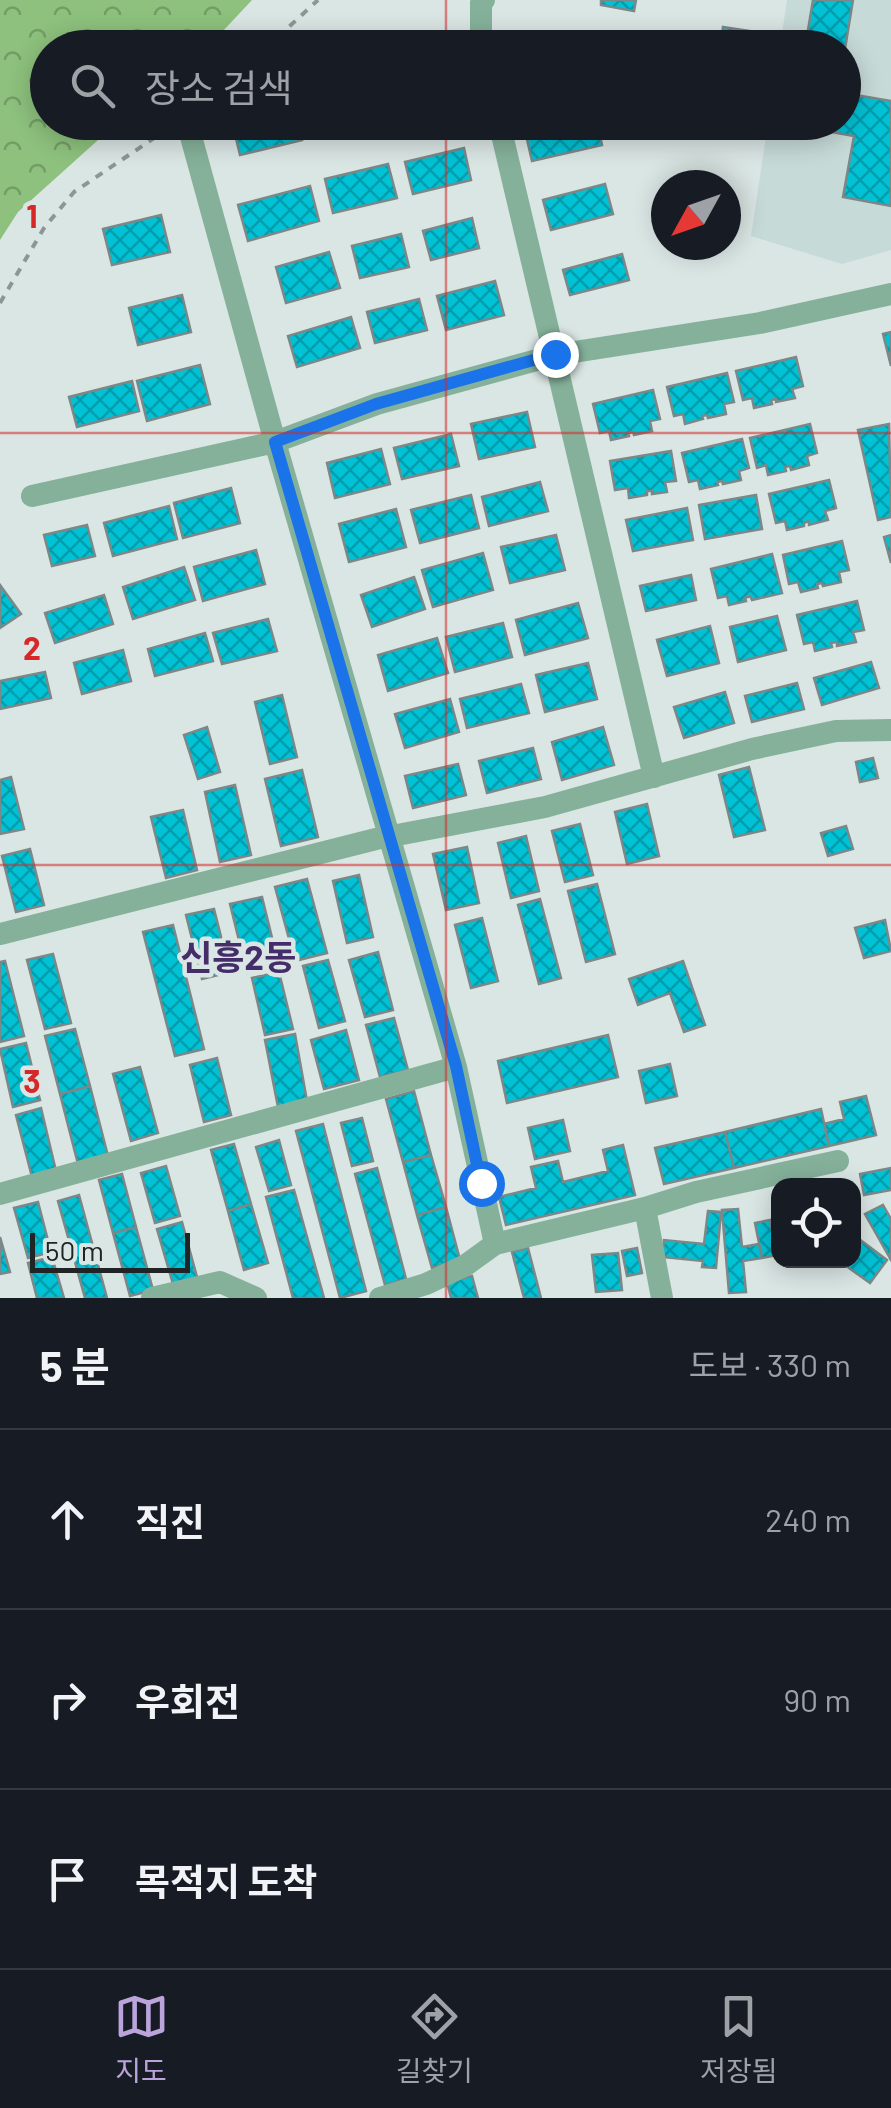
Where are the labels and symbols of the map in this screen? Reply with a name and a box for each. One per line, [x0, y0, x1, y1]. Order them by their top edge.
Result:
north arrow [651, 170, 741, 260]
text: 1 [26, 196, 38, 234]
route end [533, 332, 579, 378]
text: 2 [23, 628, 41, 666]
district label: 신흥2동 [180, 935, 296, 977]
text: 3 [23, 1061, 41, 1099]
route start [459, 1161, 505, 1207]
scale bar [30, 1228, 190, 1272]

